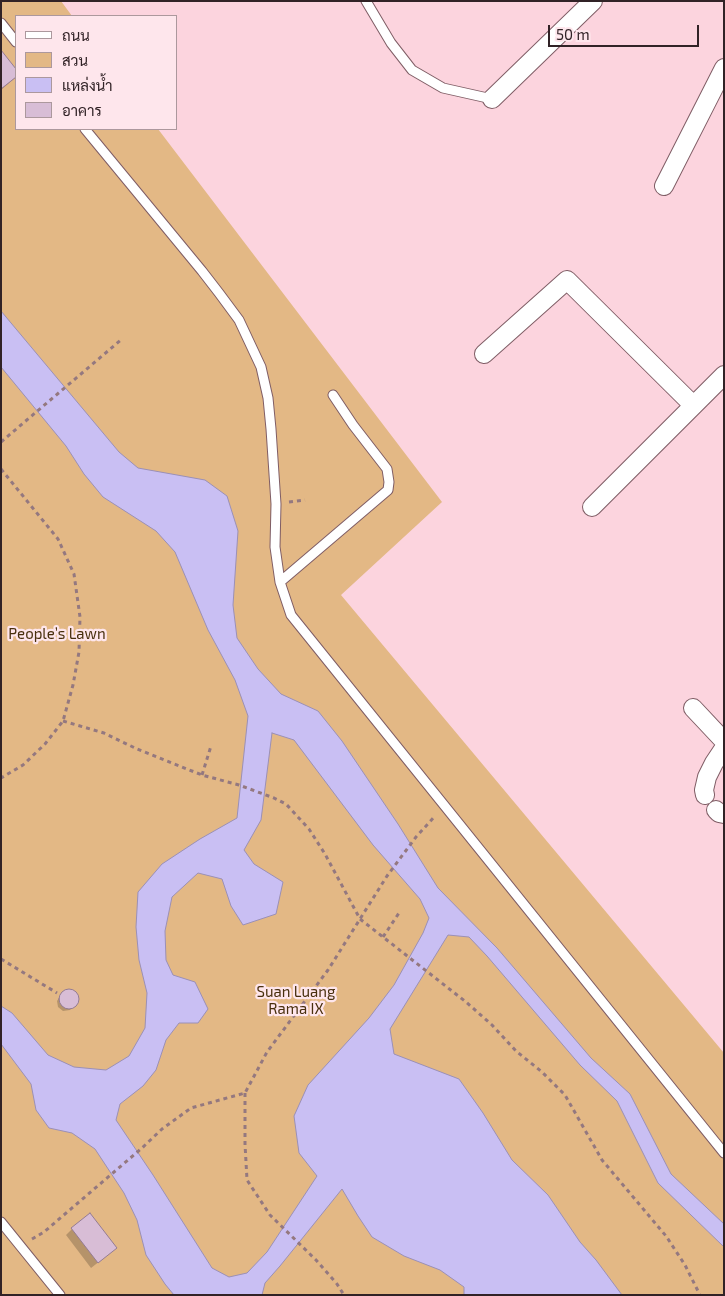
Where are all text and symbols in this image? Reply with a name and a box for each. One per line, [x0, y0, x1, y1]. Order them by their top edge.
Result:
legend [15, 15, 178, 130]
scale bar [550, 15, 701, 47]
text: 50 m [556, 25, 590, 43]
text: ถนน [62, 26, 90, 44]
text: สวน [62, 51, 88, 69]
text: แหล่งน้ำ [62, 76, 113, 94]
text: อาคาร [62, 101, 102, 119]
park label: People’s Lawn [8, 625, 106, 643]
park label: Suan Luang Rama IX [257, 983, 335, 1018]

